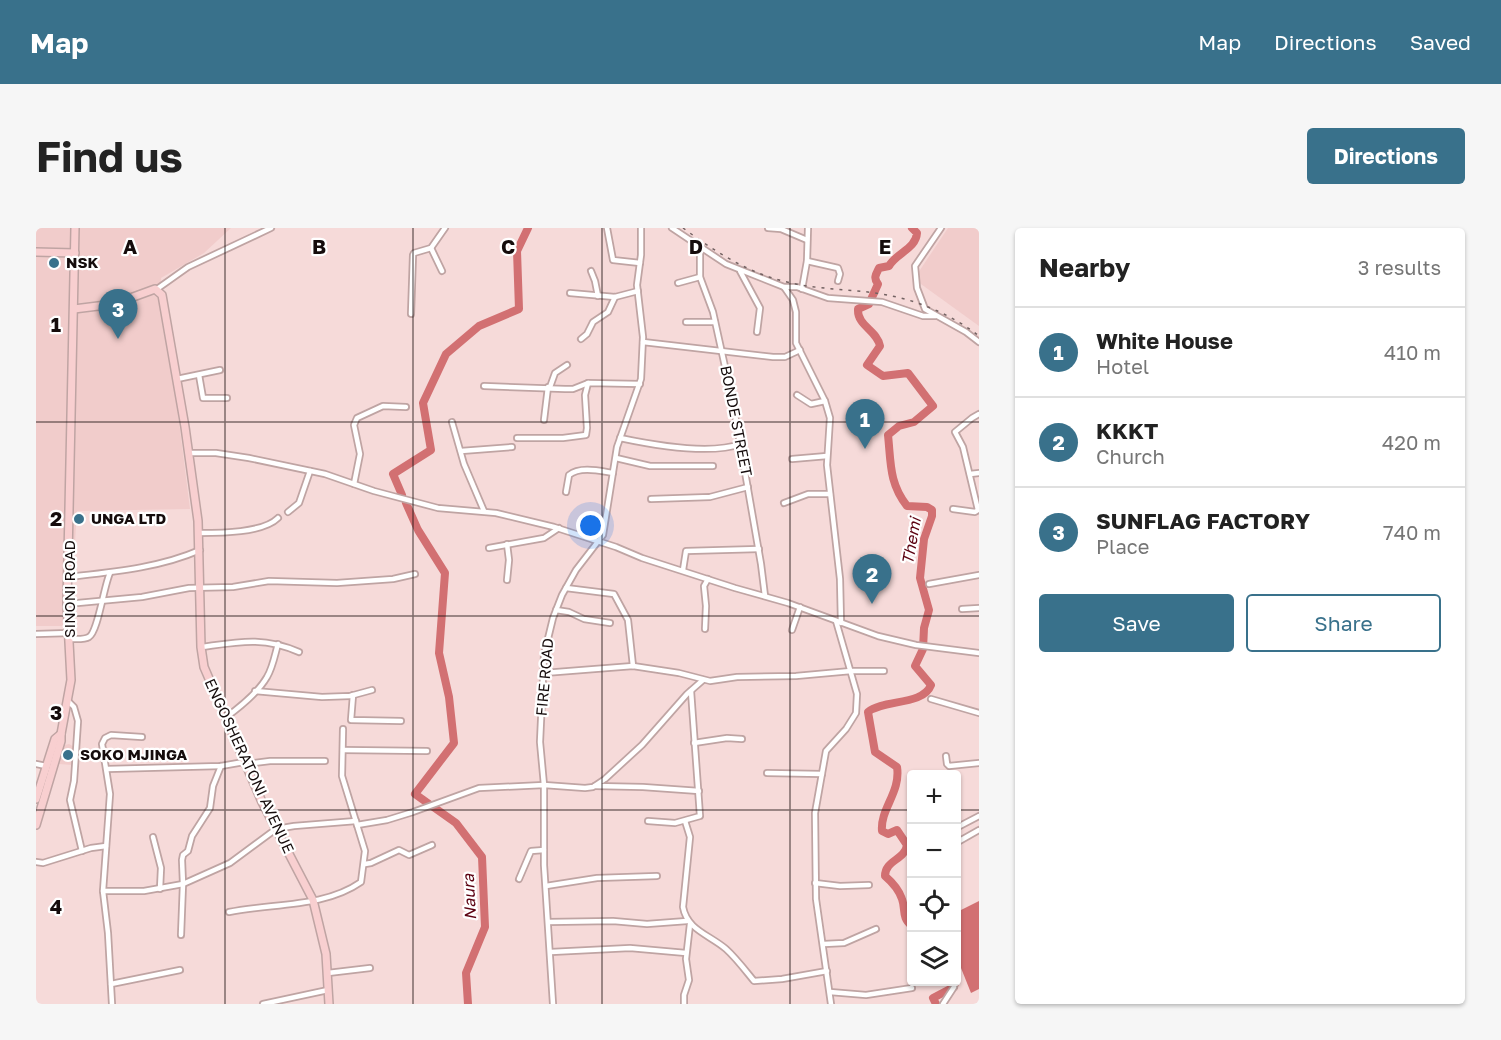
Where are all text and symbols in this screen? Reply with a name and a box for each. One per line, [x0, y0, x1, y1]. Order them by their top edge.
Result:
text: Map [30, 26, 88, 59]
text: Map [1198, 29, 1241, 55]
text: Directions [1274, 29, 1377, 55]
text: Saved [1410, 29, 1471, 55]
button: Directions [1307, 128, 1465, 184]
text: Find us [36, 131, 183, 181]
text: A [123, 234, 137, 258]
text: B [312, 234, 326, 258]
text: C [501, 234, 515, 258]
text: D [689, 234, 703, 258]
text: E [879, 234, 891, 258]
text: Nearby [1039, 252, 1130, 283]
place label: NSK [66, 253, 98, 271]
text: 3 results [1358, 255, 1441, 279]
marker: NSK [47, 256, 61, 270]
pin: 3 [98, 290, 137, 339]
text: 1 [51, 312, 61, 336]
text: White House [1096, 327, 1233, 354]
text: 1 [1053, 340, 1064, 364]
text: 410 m [1384, 340, 1441, 364]
text: Hotel [1096, 354, 1149, 378]
street label: BONDE STREET [717, 364, 757, 478]
pin: 1 [846, 400, 884, 449]
text: KKKT [1096, 417, 1158, 444]
text: 2 [1052, 430, 1065, 454]
text: 420 m [1382, 430, 1441, 454]
text: Church [1096, 444, 1165, 468]
text: 2 [50, 506, 62, 530]
text: SUNFLAG FACTORY [1096, 507, 1310, 534]
place label: UNGA LTD [91, 509, 167, 527]
your location [576, 511, 605, 540]
marker: UNGA LTD [72, 512, 86, 526]
water label: Themi [897, 514, 925, 566]
text: 3 [1052, 520, 1065, 544]
text: 740 m [1383, 520, 1441, 544]
text: Place [1096, 534, 1149, 558]
street label: SINONI ROAD [60, 540, 78, 638]
pin: 2 [852, 554, 892, 604]
button: Save [1039, 594, 1234, 652]
button: Share [1246, 594, 1441, 652]
street label: FIRE ROAD [532, 637, 556, 717]
street label: ENGOSHERATONI AVENUE [201, 675, 298, 856]
text: 3 [50, 700, 62, 724]
place label: SOKO MJINGA [80, 745, 188, 763]
marker: SOKO MJINGA [61, 748, 75, 762]
map controls [907, 770, 961, 986]
button: + [907, 770, 961, 824]
button: − [907, 824, 961, 878]
water label: Naura [458, 873, 480, 920]
button: locate [907, 878, 961, 932]
text: 4 [50, 894, 62, 918]
button: layers [907, 932, 961, 986]

